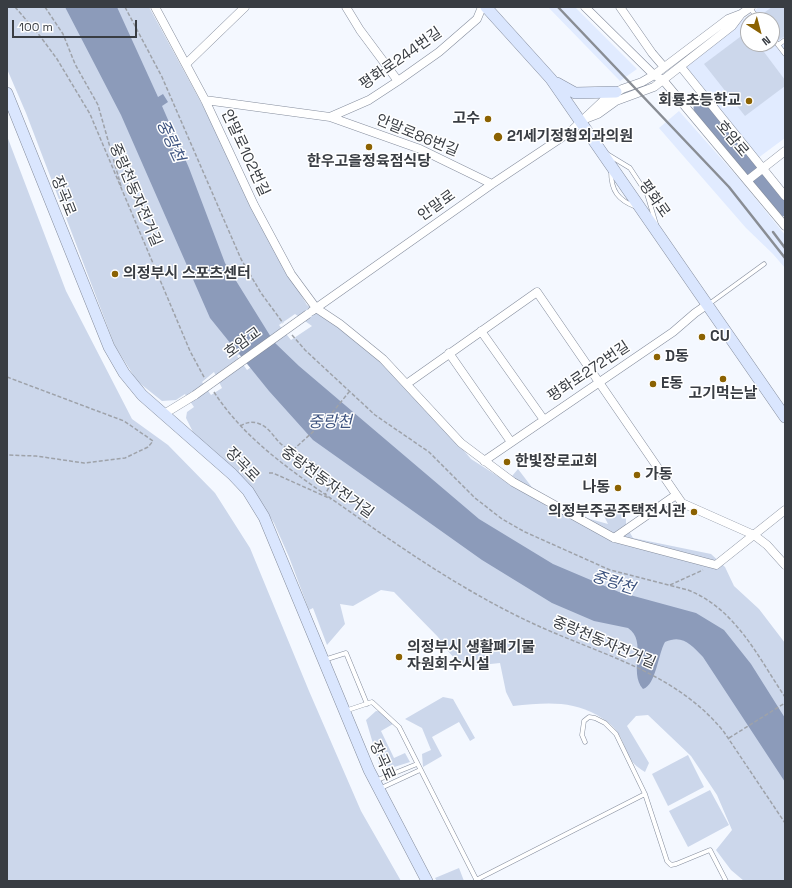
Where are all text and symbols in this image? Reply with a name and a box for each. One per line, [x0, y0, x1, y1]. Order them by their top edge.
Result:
scale bar [14, 12, 139, 38]
north arrow [740, 12, 780, 52]
text: 100 m [19, 19, 53, 35]
street label: 평화로244번길 [356, 24, 446, 94]
text: N [759, 33, 774, 49]
place label: 회룡초등학교 [658, 92, 741, 110]
marker: 회룡초등학교 [744, 96, 754, 106]
street label: 안말로102번길 [217, 107, 273, 199]
place label: 고수 [452, 110, 480, 128]
street label: 안말로86번길 [373, 111, 461, 161]
marker: 고수 [483, 114, 493, 124]
water label: 중랑천 [152, 117, 188, 165]
street label: 호암로 [712, 117, 752, 161]
place label: 21세기정형외과의원 [507, 128, 633, 146]
marker: 21세기정형외과의원 [492, 131, 504, 143]
street label: 중랑천동자전거길 [105, 141, 165, 249]
marker: 한우고을정육점식당 [364, 142, 374, 152]
place label: 한우고을정육점식당 [307, 153, 431, 171]
street label: 장곡로 [47, 173, 79, 219]
street label: 평화로 [635, 177, 673, 221]
street label: 안말로 [415, 187, 459, 225]
place label: 의정부시 스포츠센터 [123, 265, 251, 283]
marker: 의정부시 스포츠센터 [110, 269, 120, 279]
street label: 호암교 [221, 324, 265, 362]
place label: CU [710, 328, 730, 346]
marker: CU [697, 332, 707, 342]
street label: 평화로272번길 [544, 338, 634, 406]
place label: D동 [665, 348, 689, 366]
marker: D동 [652, 352, 662, 362]
marker: 고기먹는날 [718, 374, 728, 384]
place label: E동 [661, 375, 683, 393]
marker: E동 [648, 379, 658, 389]
place label: 고기먹는날 [689, 385, 757, 403]
water label: 중랑천 [308, 413, 352, 433]
street label: 중랑천동자전거길 [277, 443, 377, 523]
street label: 장곡로 [221, 444, 263, 486]
place label: 한빛장로교회 [515, 453, 598, 471]
marker: 한빛장로교회 [502, 457, 512, 467]
place label: 가동 [645, 466, 673, 484]
marker: 가동 [632, 470, 642, 480]
place label: 나동 [582, 479, 610, 497]
marker: 나동 [613, 483, 623, 493]
place label: 의정부주공주택전시관 [548, 503, 686, 521]
marker: 의정부주공주택전시관 [689, 507, 699, 517]
water label: 중랑천 [589, 567, 637, 599]
street label: 중랑천동자전거길 [550, 613, 658, 673]
place label: 의정부시 생활폐기물 자원회수시설 [407, 639, 535, 674]
marker: 의정부시 생활폐기물 자원회수시설 [394, 652, 404, 662]
street label: 장곡로 [365, 738, 399, 784]

